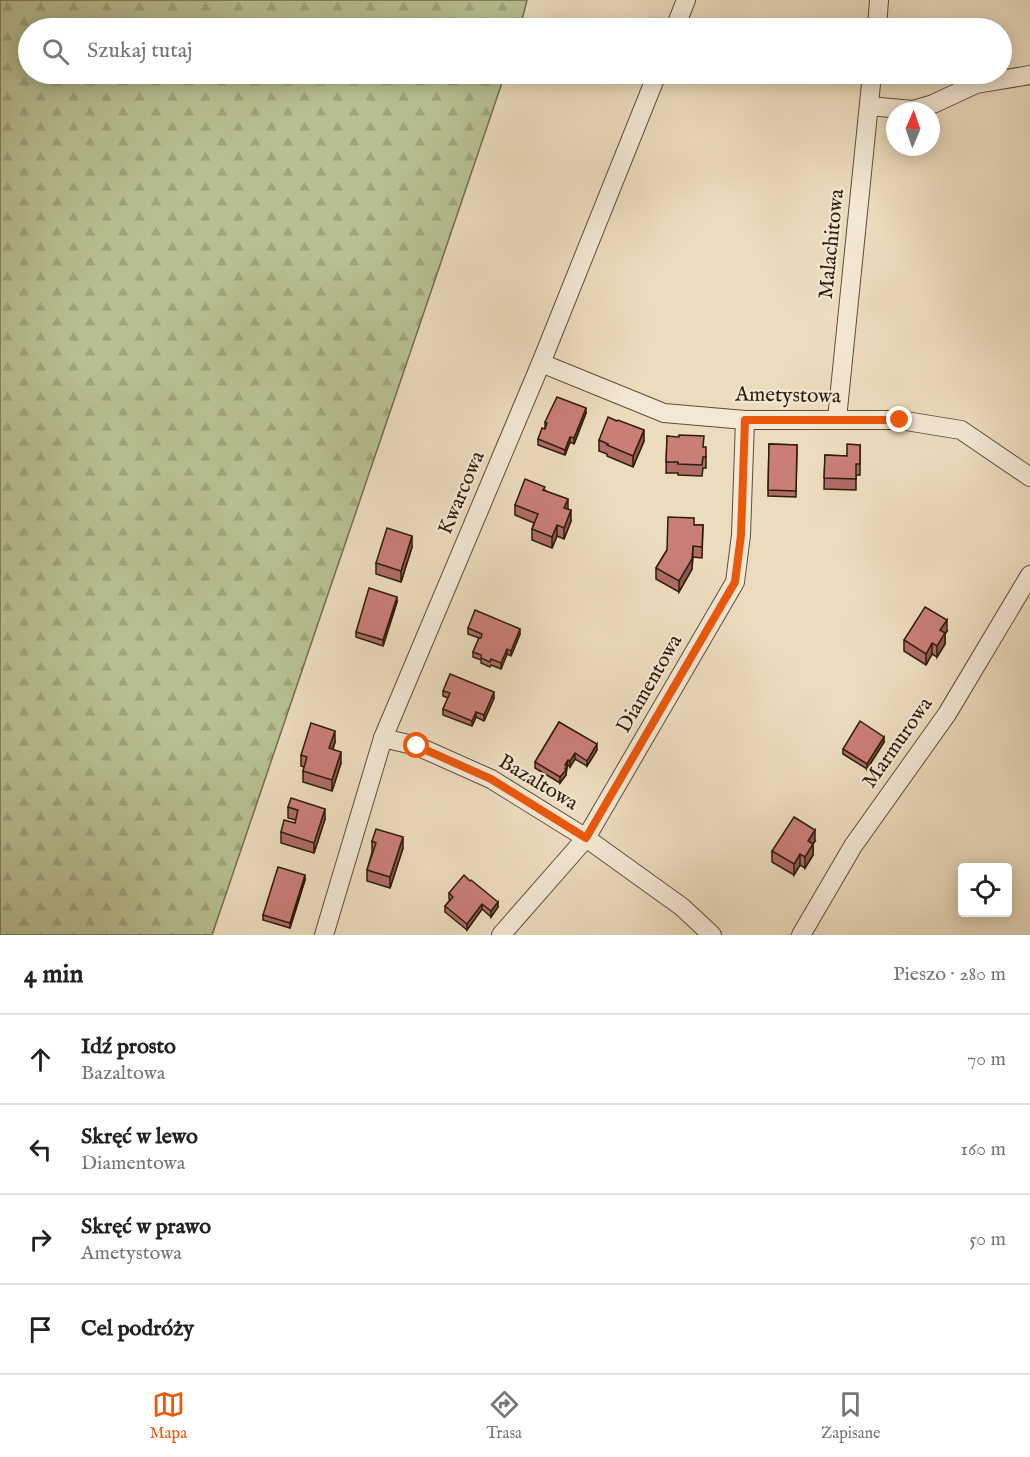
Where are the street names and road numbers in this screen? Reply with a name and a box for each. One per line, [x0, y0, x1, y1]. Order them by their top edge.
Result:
street label: Malachitowa [813, 187, 851, 300]
street label: Ametystowa [734, 382, 842, 410]
street label: Kwarcowa [432, 446, 492, 539]
street label: Diamentowa [611, 629, 690, 738]
street label: Marmurowa [857, 691, 940, 794]
street label: Bazaltowa [493, 749, 584, 818]

